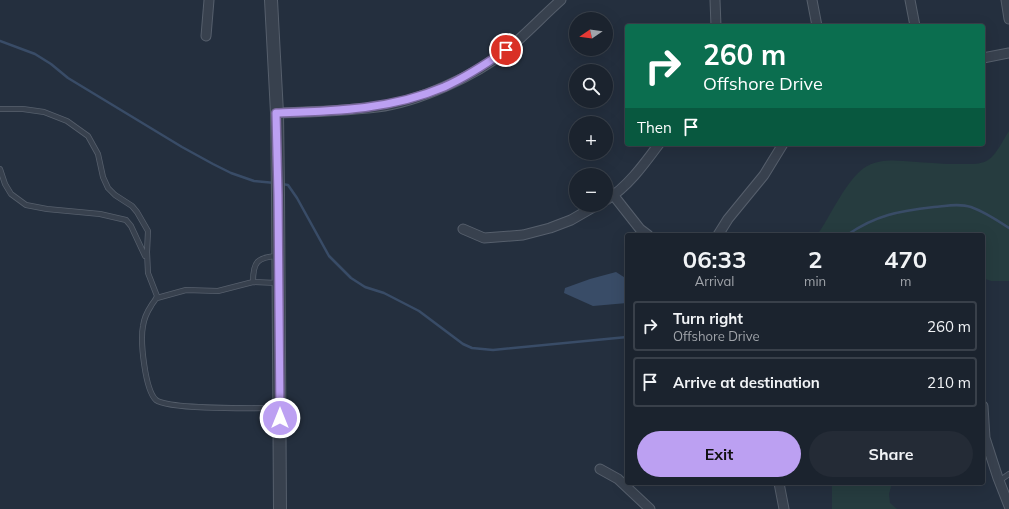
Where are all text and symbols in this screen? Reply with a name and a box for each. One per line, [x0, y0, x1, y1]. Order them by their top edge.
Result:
north arrow [569, 12, 613, 56]
map controls [569, 12, 613, 212]
pin [489, 33, 523, 67]
text: 260 m [703, 37, 786, 72]
icon: arrive [495, 39, 517, 61]
icon: right [637, 40, 689, 92]
button: search [569, 64, 613, 108]
text: Offshore Drive [703, 72, 823, 95]
button: + [569, 116, 613, 160]
icon: arrive [680, 116, 702, 138]
text: Then [637, 118, 672, 137]
button: − [569, 168, 613, 212]
text: 06:33 [683, 244, 746, 274]
text: 2 [808, 244, 822, 274]
text: 470 [884, 244, 927, 274]
text: Arrival [695, 273, 734, 289]
text: min [804, 273, 826, 289]
text: m [900, 273, 911, 289]
text: Turn right [673, 309, 743, 328]
icon: right [639, 315, 661, 337]
text: 260 m [927, 317, 971, 336]
text: Offshore Drive [673, 328, 760, 344]
icon: arrive [639, 371, 661, 393]
text: Arrive at destination [673, 373, 820, 392]
text: 210 m [927, 373, 971, 392]
position arrow [259, 397, 301, 439]
button: Exit [637, 431, 801, 477]
button: Share [809, 431, 973, 477]

